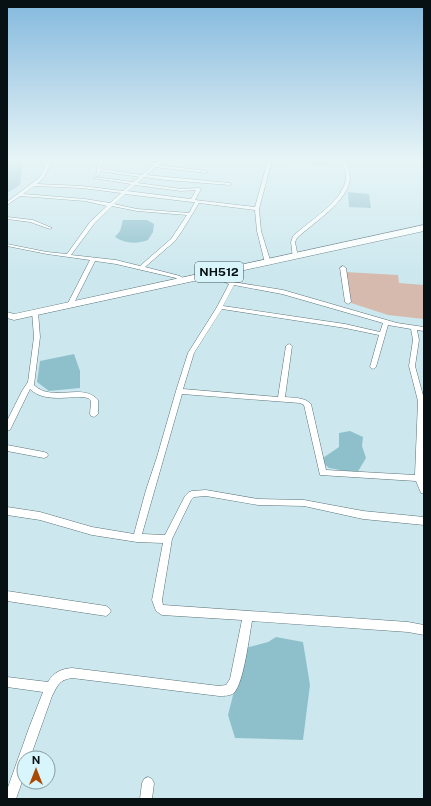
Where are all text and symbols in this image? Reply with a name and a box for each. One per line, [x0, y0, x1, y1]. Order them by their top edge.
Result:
road number: NH512 [195, 262, 243, 282]
north arrow [16, 750, 56, 790]
text: N [32, 754, 40, 766]

